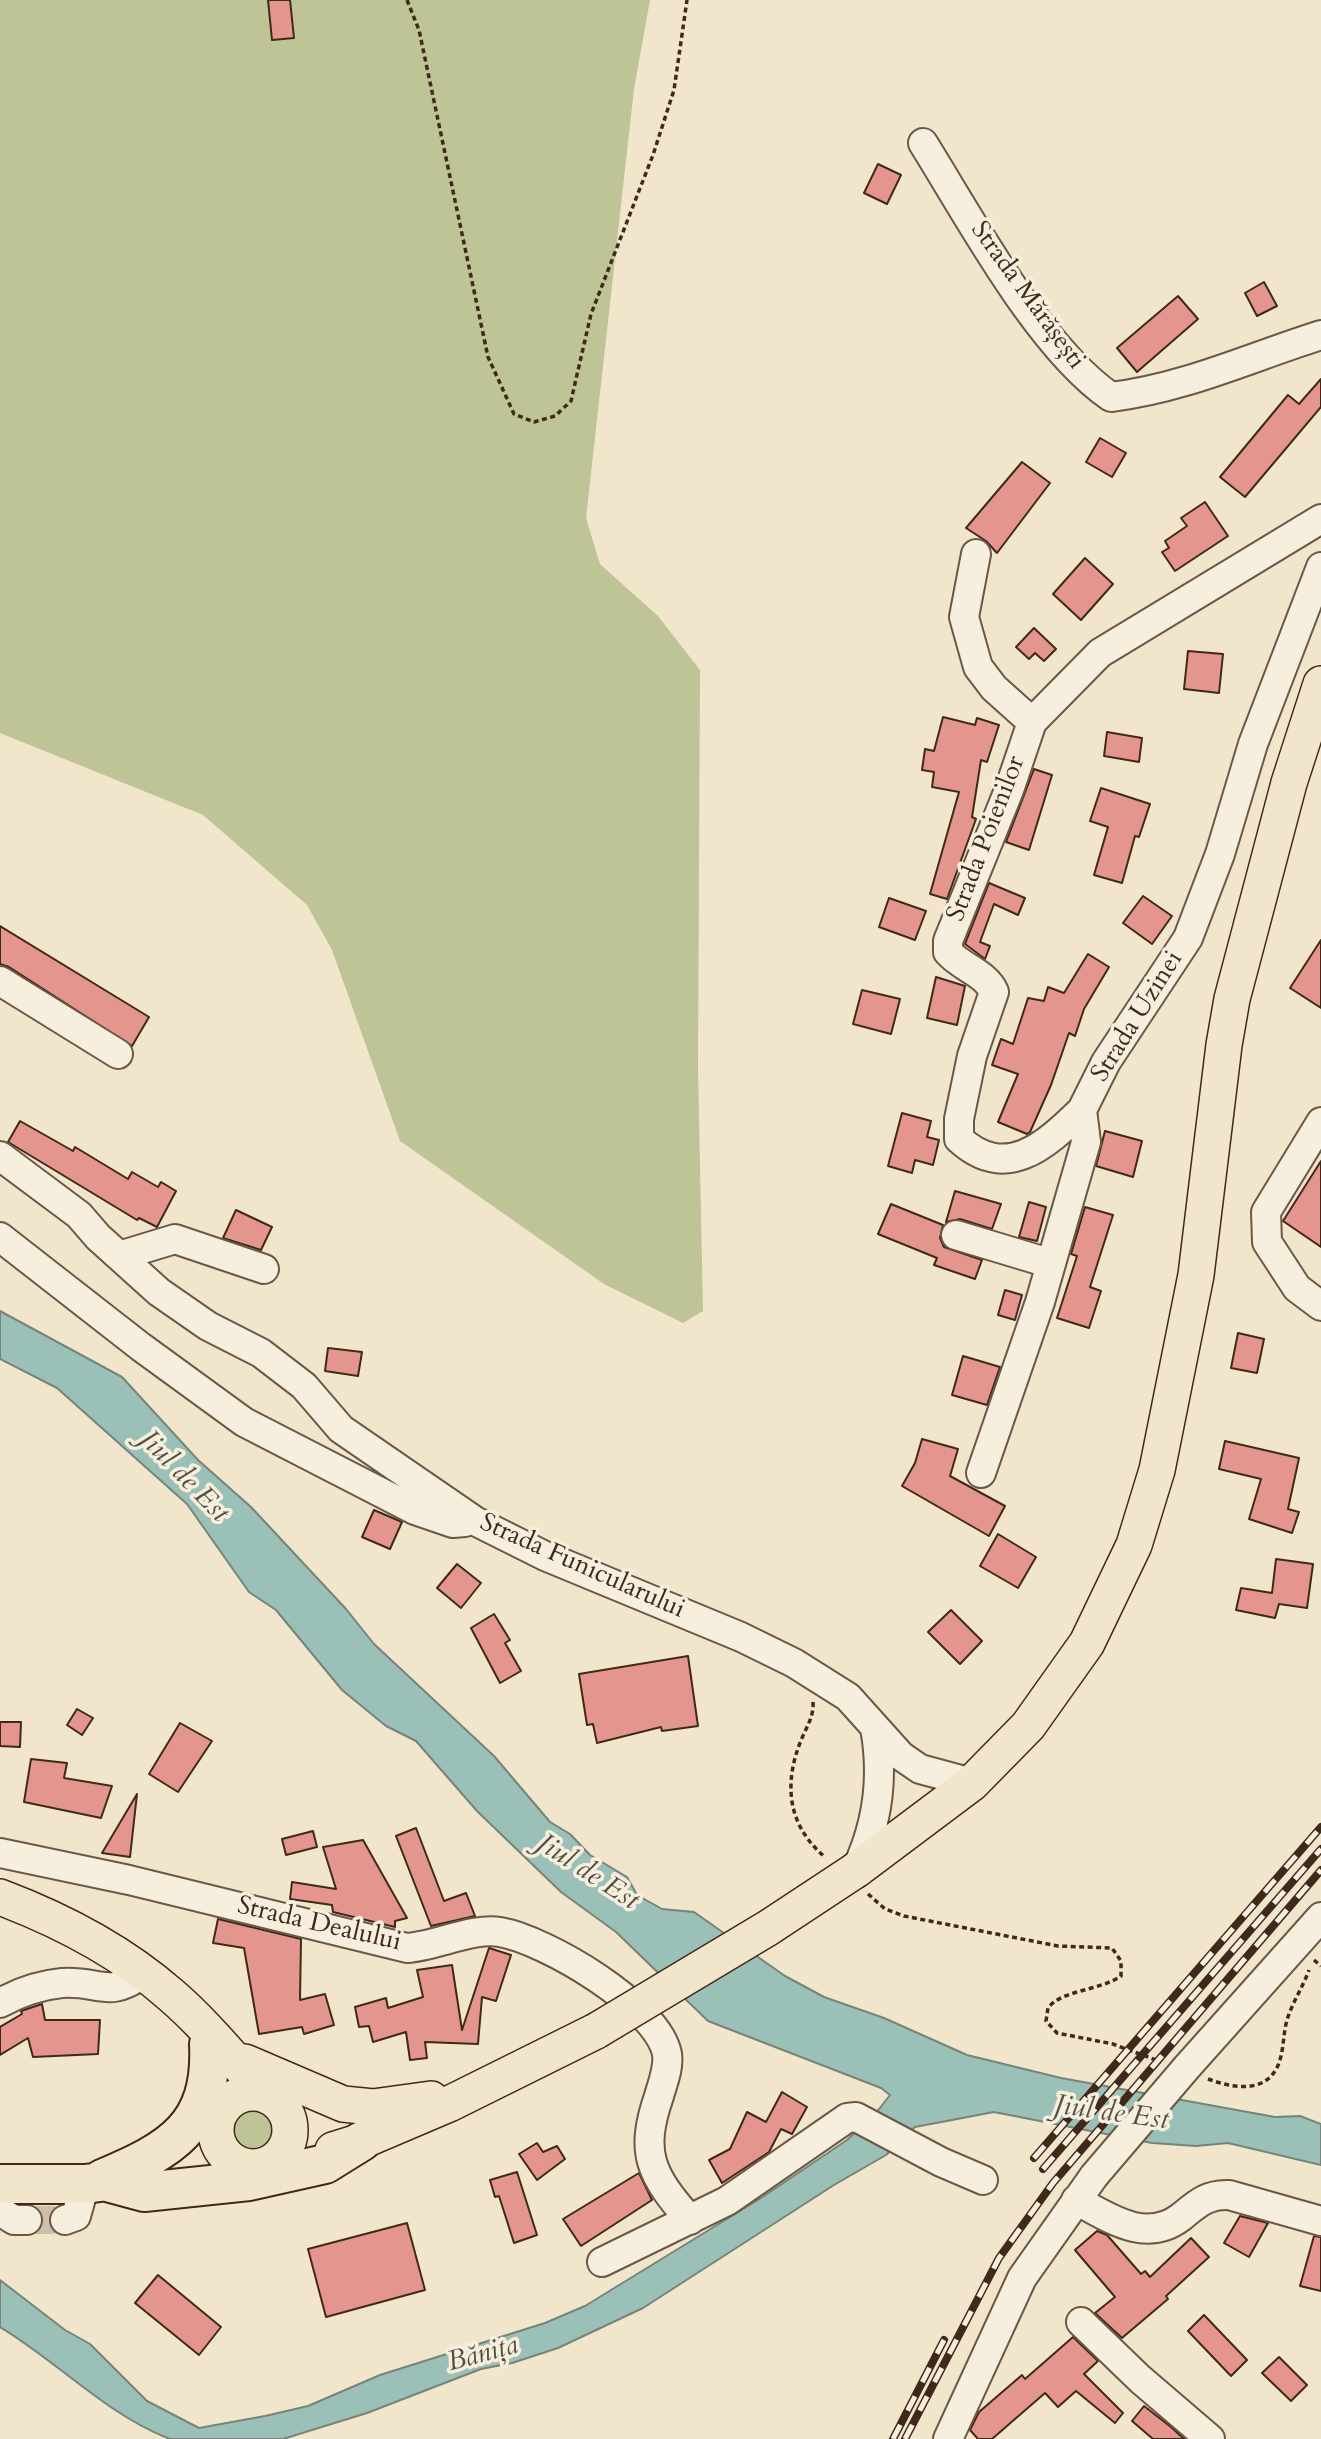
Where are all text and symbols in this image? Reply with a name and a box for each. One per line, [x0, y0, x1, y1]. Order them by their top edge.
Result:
street label: Strada Mărășești [963, 216, 1091, 376]
street label: Strada Poienilor [941, 752, 1033, 926]
street label: Strada Uzinei [1086, 946, 1190, 1088]
water label: Jiul de Est [131, 1424, 235, 1530]
street label: Strada Funicularului [475, 1508, 689, 1626]
water label: Jiul de Est [530, 1828, 644, 1918]
street label: Strada Dealului [234, 1891, 404, 1959]
water label: Jiul de Est [1052, 2089, 1170, 2139]
water label: Bănița [444, 2329, 522, 2381]

